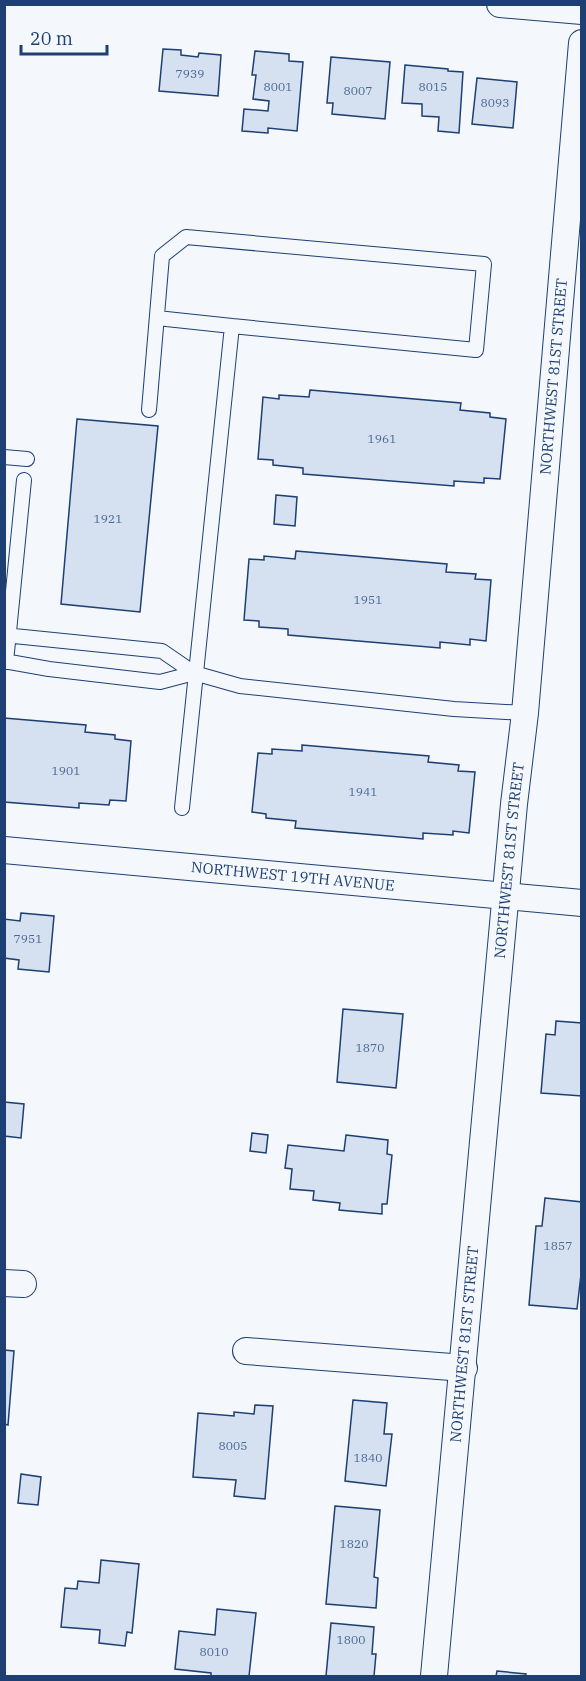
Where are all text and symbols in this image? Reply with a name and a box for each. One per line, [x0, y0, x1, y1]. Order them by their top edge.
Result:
scale bar [21, 18, 106, 56]
text: 20 m [30, 27, 73, 50]
house number: 7939 [176, 66, 204, 81]
house number: 8001 [264, 79, 292, 94]
house number: 8015 [419, 79, 447, 94]
house number: 8007 [344, 83, 372, 98]
house number: 8093 [481, 95, 509, 110]
street label: NORTHWEST 81ST STREET [535, 277, 571, 476]
house number: 1961 [368, 431, 396, 446]
house number: 1921 [94, 511, 122, 526]
house number: 1951 [354, 592, 382, 607]
street label: NORTHWEST 81ST STREET [490, 761, 528, 959]
house number: 1901 [52, 763, 80, 778]
house number: 1941 [349, 784, 377, 799]
street label: NORTHWEST 19TH AVENUE [190, 857, 395, 895]
house number: 7951 [14, 931, 42, 946]
house number: 1870 [356, 1040, 384, 1055]
house number: 1857 [544, 1238, 572, 1253]
street label: NORTHWEST 81ST STREET [445, 1245, 482, 1443]
house number: 8005 [219, 1438, 247, 1453]
house number: 1840 [354, 1450, 382, 1465]
house number: 1820 [340, 1536, 368, 1551]
house number: 1800 [337, 1632, 365, 1647]
house number: 8010 [200, 1644, 228, 1659]

